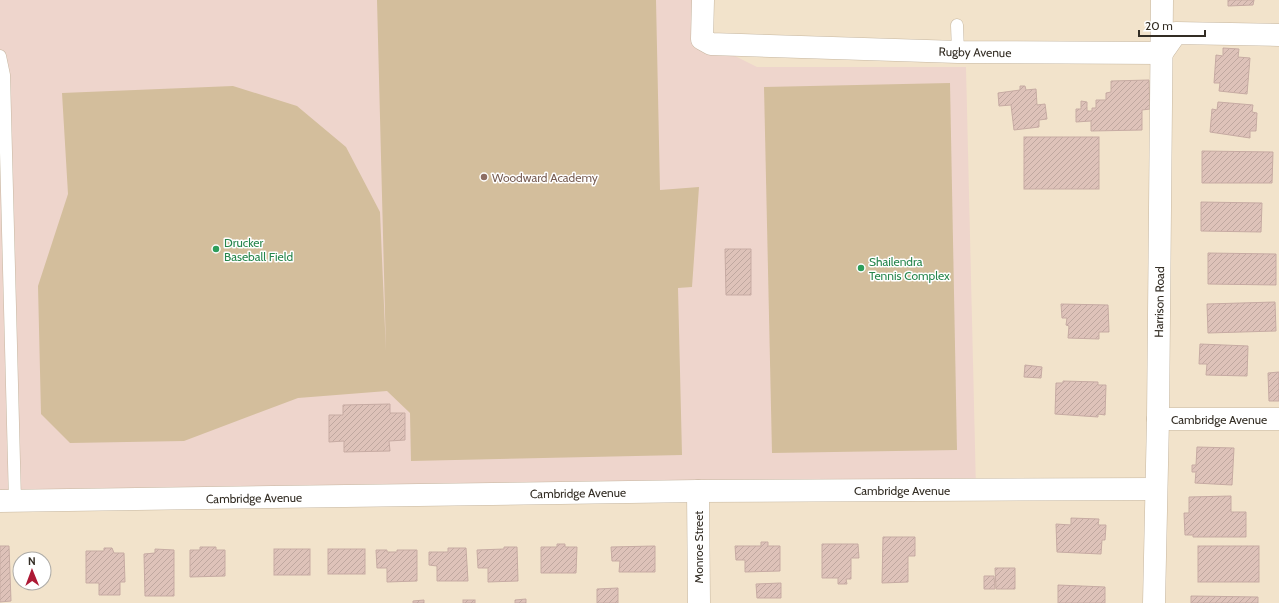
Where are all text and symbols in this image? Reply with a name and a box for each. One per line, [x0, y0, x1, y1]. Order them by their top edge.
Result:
scale bar [1139, 12, 1205, 38]
text: 20 m [1145, 18, 1173, 33]
street label: Rugby Avenue [939, 44, 1011, 60]
place label: Woodward Academy [492, 170, 598, 185]
marker: Woodward Academy [479, 172, 489, 182]
place label: Drucker Baseball Field [224, 235, 293, 264]
marker: Drucker Baseball Field [211, 244, 221, 254]
place label: Shailendra Tennis Complex [869, 254, 950, 283]
marker: Shailendra Tennis Complex [856, 263, 866, 273]
street label: Harrison Road [1151, 266, 1167, 338]
street label: Cambridge Avenue [1171, 412, 1267, 427]
street label: Cambridge Avenue [854, 483, 950, 498]
street label: Cambridge Avenue [530, 485, 626, 501]
street label: Cambridge Avenue [206, 490, 302, 506]
street label: Monroe Street [691, 511, 706, 583]
north arrow [12, 551, 52, 591]
text: N [28, 554, 36, 568]

